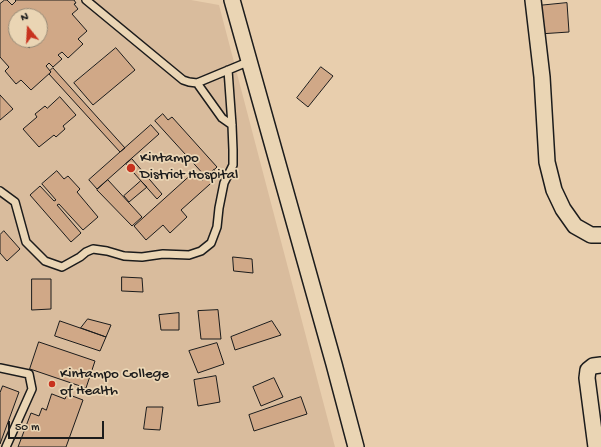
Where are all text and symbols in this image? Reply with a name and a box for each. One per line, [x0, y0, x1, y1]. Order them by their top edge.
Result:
north arrow [8, 8, 48, 48]
text: N [19, 11, 30, 24]
place label: Kintampo District Hospital [140, 150, 238, 185]
marker: Kintampo District Hospital [125, 162, 137, 174]
place label: Kintampo College of Health [60, 366, 169, 401]
marker: Kintampo College of Health [47, 379, 57, 389]
scale bar [10, 413, 106, 439]
text: 50 m [15, 421, 40, 435]

